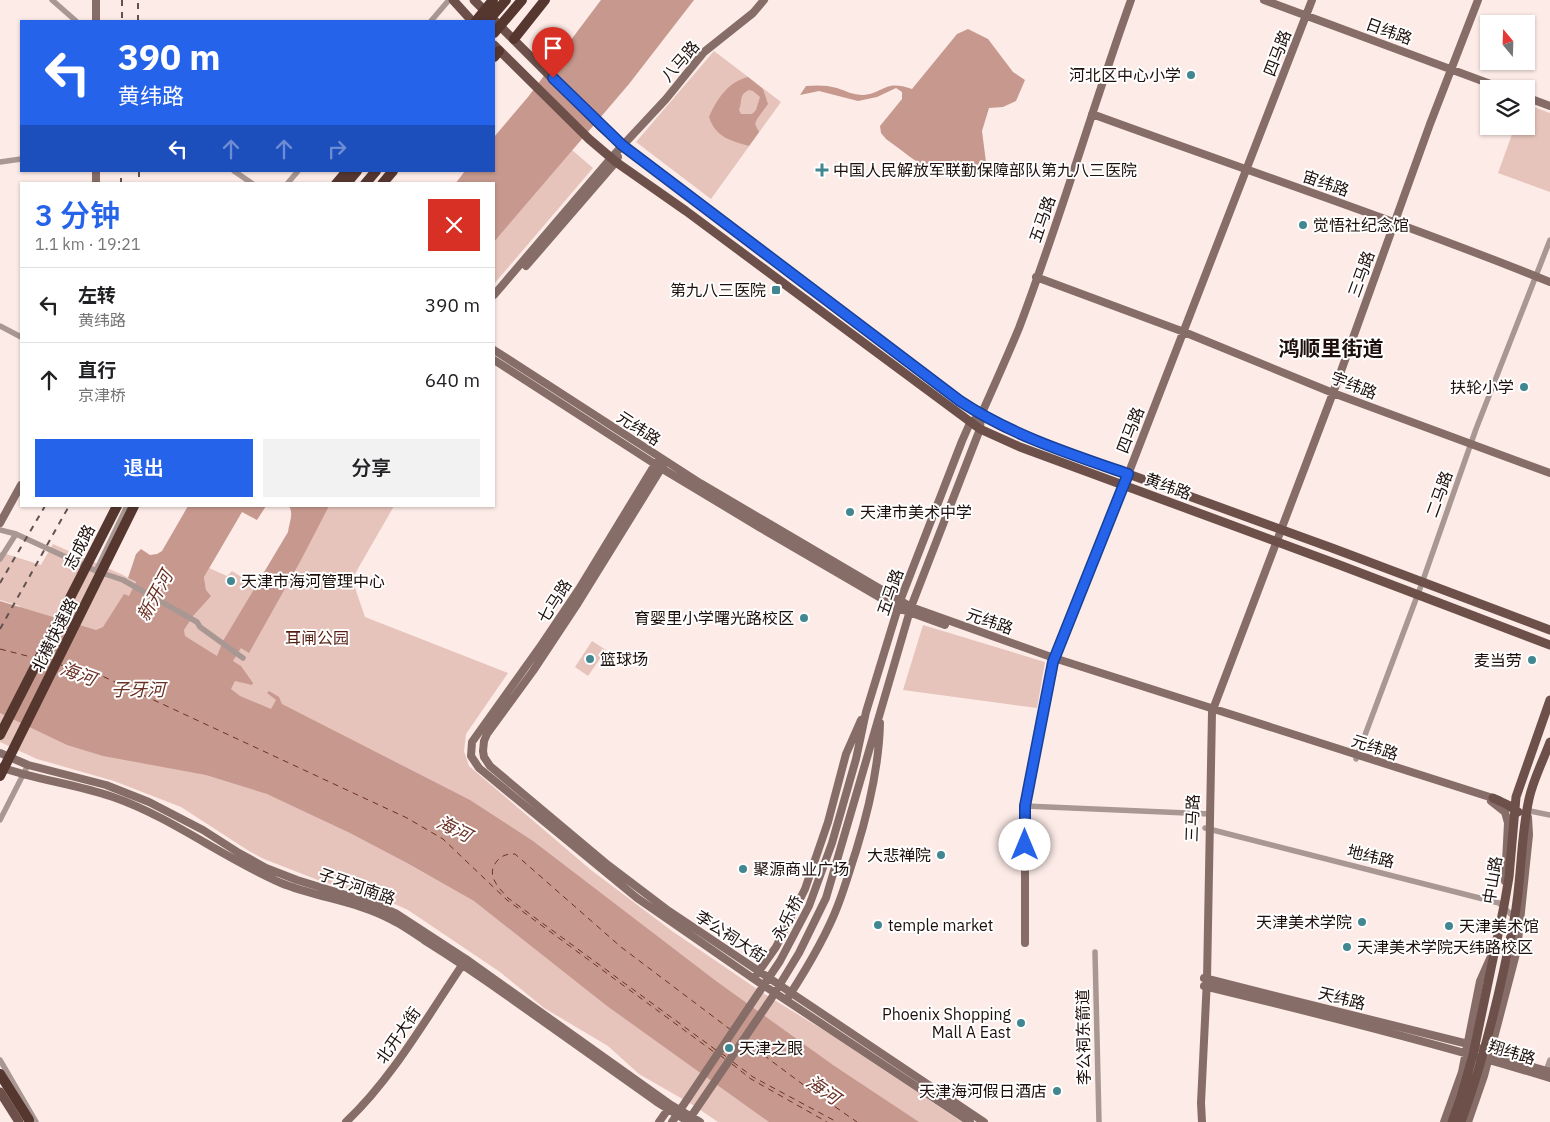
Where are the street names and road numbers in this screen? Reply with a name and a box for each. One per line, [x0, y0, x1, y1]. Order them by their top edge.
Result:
street label: 日纬路 [1363, 13, 1415, 49]
street label: 四马路 [1259, 27, 1295, 79]
street label: 八马路 [657, 36, 703, 86]
street label: 宙纬路 [1300, 166, 1352, 200]
street label: 五马路 [1025, 193, 1059, 245]
street label: 三马路 [1343, 248, 1379, 300]
street label: 宇纬路 [1328, 367, 1380, 403]
street label: 四马路 [1112, 404, 1148, 456]
street label: 元纬路 [613, 407, 665, 449]
street label: 黄纬路 [1142, 468, 1194, 504]
street label: 二马路 [1421, 468, 1457, 520]
street label: 志成路 [59, 521, 99, 573]
street label: 五马路 [873, 566, 907, 618]
street label: 七马路 [533, 575, 575, 627]
street label: 北横快速路 [27, 595, 81, 675]
street label: 元纬路 [964, 604, 1016, 638]
street label: 元纬路 [1349, 730, 1401, 764]
street label: 三马路 [1181, 794, 1203, 842]
street label: 地纬路 [1345, 840, 1397, 872]
street label: 中山路 [1478, 855, 1506, 905]
street label: 子牙河南路 [316, 864, 398, 908]
street label: 永乐桥 [767, 892, 807, 944]
street label: 李公祠大街 [692, 906, 770, 966]
street label: 天纬路 [1316, 982, 1368, 1014]
street label: 李公祠东箭道 [1072, 989, 1094, 1085]
street label: 北开大街 [371, 1003, 425, 1067]
street label: 翔纬路 [1486, 1035, 1538, 1069]

